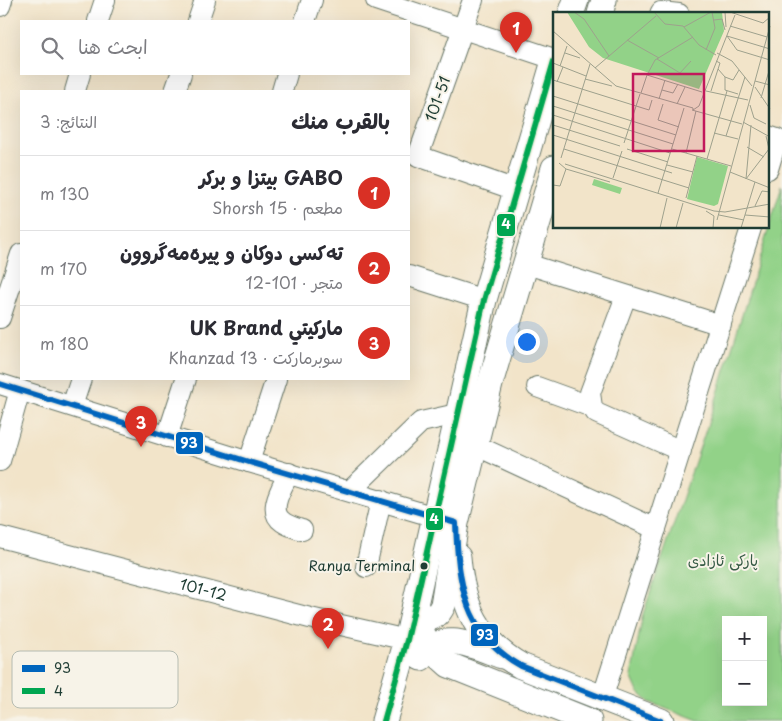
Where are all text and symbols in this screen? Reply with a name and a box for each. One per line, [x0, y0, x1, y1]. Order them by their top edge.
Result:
pin: 1 [500, 12, 532, 53]
inset map [553, 12, 770, 229]
search box [20, 20, 410, 75]
text: ابحث هنا [78, 32, 148, 60]
icon: search [38, 34, 66, 62]
street label: 101-51 [418, 73, 455, 124]
text: بالقرب منك [291, 104, 390, 136]
text: النتائج: 3 [40, 109, 97, 133]
text: GABO بيتزا و بركر [199, 163, 343, 191]
text: 130 m [40, 181, 89, 205]
text: 1 [370, 181, 378, 205]
text: مطعم · Shorsh 15 [212, 195, 343, 219]
line badge: 4 [496, 213, 516, 237]
text: 4 [501, 213, 511, 234]
text: تەکسی دوکان و پیرەمەگروون [120, 238, 343, 266]
text: 170 m [40, 256, 87, 280]
text: 2 [368, 256, 380, 280]
text: متجر · 101-12 [246, 270, 343, 294]
text: مارکيتي UK Brand [190, 313, 343, 341]
your location [514, 329, 540, 355]
text: 180 m [40, 331, 89, 355]
text: 3 [369, 331, 379, 355]
text: سوبرماركت · Khanzad 13 [168, 345, 343, 369]
pin: 3 [125, 406, 157, 447]
line badge: 93 [175, 431, 204, 455]
text: 93 [180, 432, 198, 453]
line badge: 4 [425, 507, 444, 531]
text: 4 [429, 508, 439, 529]
park label: پارکی ئازادی [688, 548, 758, 571]
place label: Ranya Terminal [308, 555, 415, 576]
marker: Ranya Terminal [419, 561, 429, 571]
street label: 101-12 [177, 571, 230, 606]
pin: 2 [312, 608, 344, 649]
map controls [722, 616, 767, 706]
button: + [722, 616, 767, 661]
line badge: 93 [470, 623, 499, 647]
text: 93 [476, 624, 494, 645]
legend [12, 651, 178, 708]
text: 93 [54, 657, 71, 678]
button: − [722, 661, 767, 706]
text: 4 [54, 680, 63, 701]

